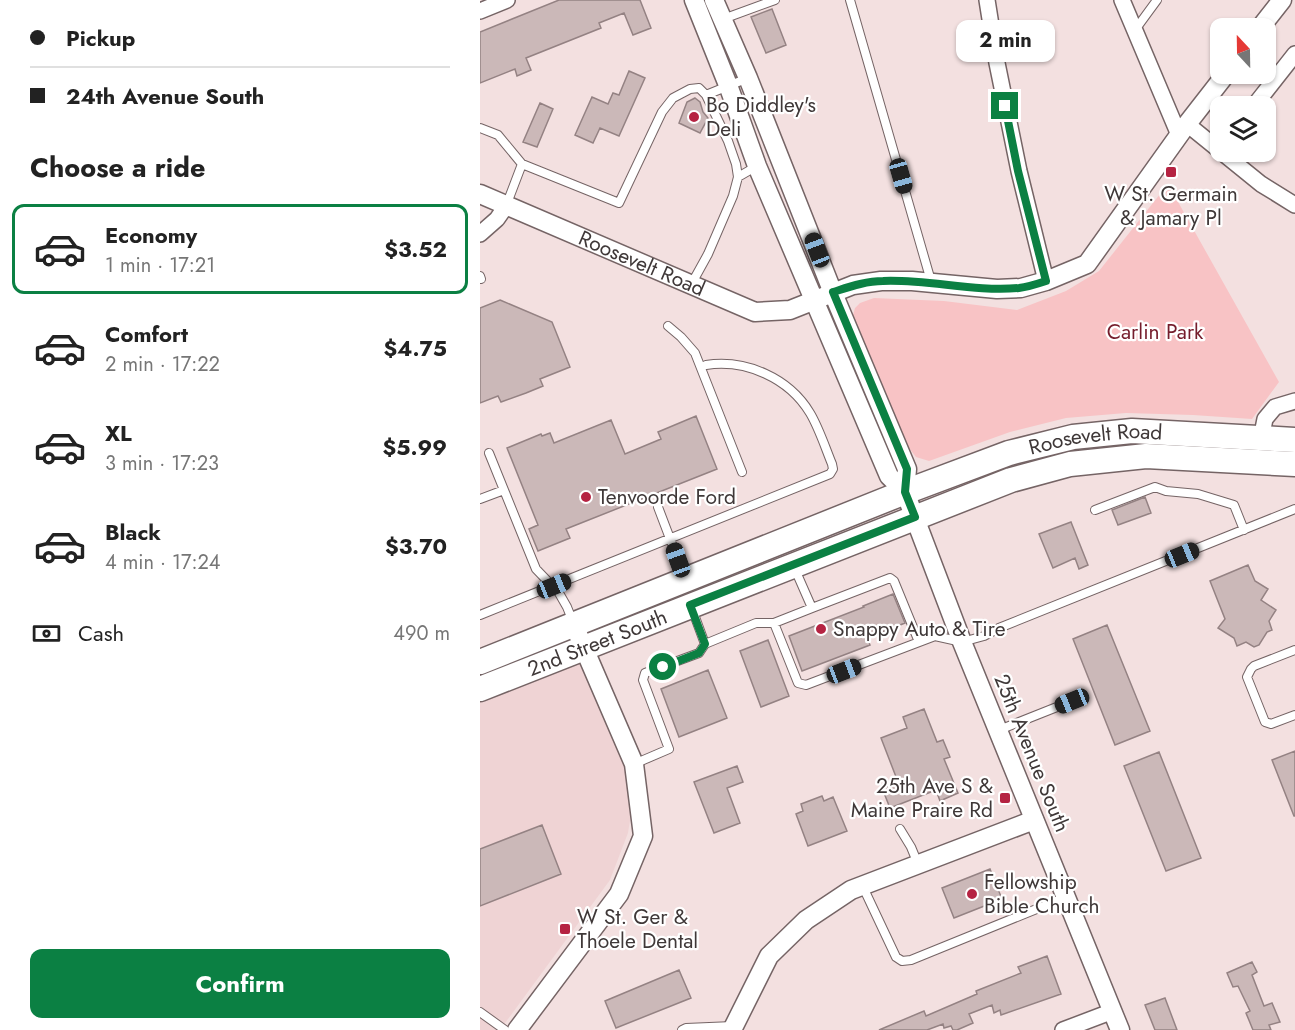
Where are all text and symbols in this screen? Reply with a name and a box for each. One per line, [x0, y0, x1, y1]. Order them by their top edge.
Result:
north arrow [1210, 18, 1276, 84]
map controls [1210, 18, 1276, 162]
callout: 2 min [956, 19, 1054, 61]
text: Pickup [66, 22, 135, 54]
text: 2 min [979, 26, 1032, 55]
text: 24th Avenue South [66, 80, 264, 112]
place label: Bo Diddley's Deli [706, 90, 816, 144]
route end [991, 92, 1018, 119]
button: layers [1210, 96, 1276, 162]
marker: Bo Diddley's Deli [687, 110, 701, 124]
text: Choose a ride [30, 148, 205, 187]
car [887, 156, 915, 196]
marker: W St. Germain & Jamary Pl [1164, 165, 1178, 179]
place label: W St. Germain & Jamary Pl [1104, 179, 1238, 233]
text: Economy [105, 219, 197, 251]
icon: car [33, 222, 87, 276]
street label: Roosevelt Road [574, 223, 710, 304]
car [802, 230, 832, 270]
text: $3.52 [384, 233, 447, 265]
text: 1 min · 17:21 [105, 251, 215, 280]
park label: Carlin Park [1107, 317, 1204, 347]
text: Comfort [105, 318, 188, 350]
icon: car [33, 321, 87, 375]
text: $4.75 [383, 332, 447, 364]
text: 2 min · 17:22 [105, 350, 220, 379]
street label: Roosevelt Road [1025, 416, 1163, 463]
text: XL [105, 417, 132, 449]
icon: car [33, 420, 87, 474]
text: $5.99 [383, 431, 447, 463]
text: 3 min · 17:23 [105, 449, 219, 478]
place label: Tenvoorde Ford [598, 482, 736, 512]
marker: Tenvoorde Ford [579, 490, 593, 504]
text: Black [105, 516, 161, 548]
icon: car [33, 519, 87, 573]
text: $3.70 [385, 530, 447, 562]
car [663, 540, 693, 580]
car [1162, 540, 1202, 570]
text: 4 min · 17:24 [105, 548, 221, 577]
car [534, 571, 574, 601]
street label: 2nd Street South [523, 602, 672, 684]
place label: Snappy Auto & Tire [833, 614, 1006, 644]
icon: cash [30, 617, 63, 650]
text: Cash [78, 617, 124, 649]
text: 490 m [393, 619, 450, 648]
marker: Snappy Auto & Tire [814, 622, 828, 636]
route start [649, 653, 676, 680]
car [824, 656, 864, 686]
street label: 25th Avenue South [987, 670, 1077, 836]
car [1052, 686, 1092, 716]
place label: 25th Ave S & Maine Praire Rd [851, 771, 993, 825]
marker: 25th Ave S & Maine Praire Rd [998, 791, 1012, 805]
place label: Fellowship Bible Church [984, 867, 1099, 921]
marker: Fellowship Bible Church [965, 887, 979, 901]
place label: W St. Ger & Thoele Dental [577, 902, 698, 956]
marker: W St. Ger & Thoele Dental [558, 922, 572, 936]
button: Confirm [30, 949, 450, 1018]

